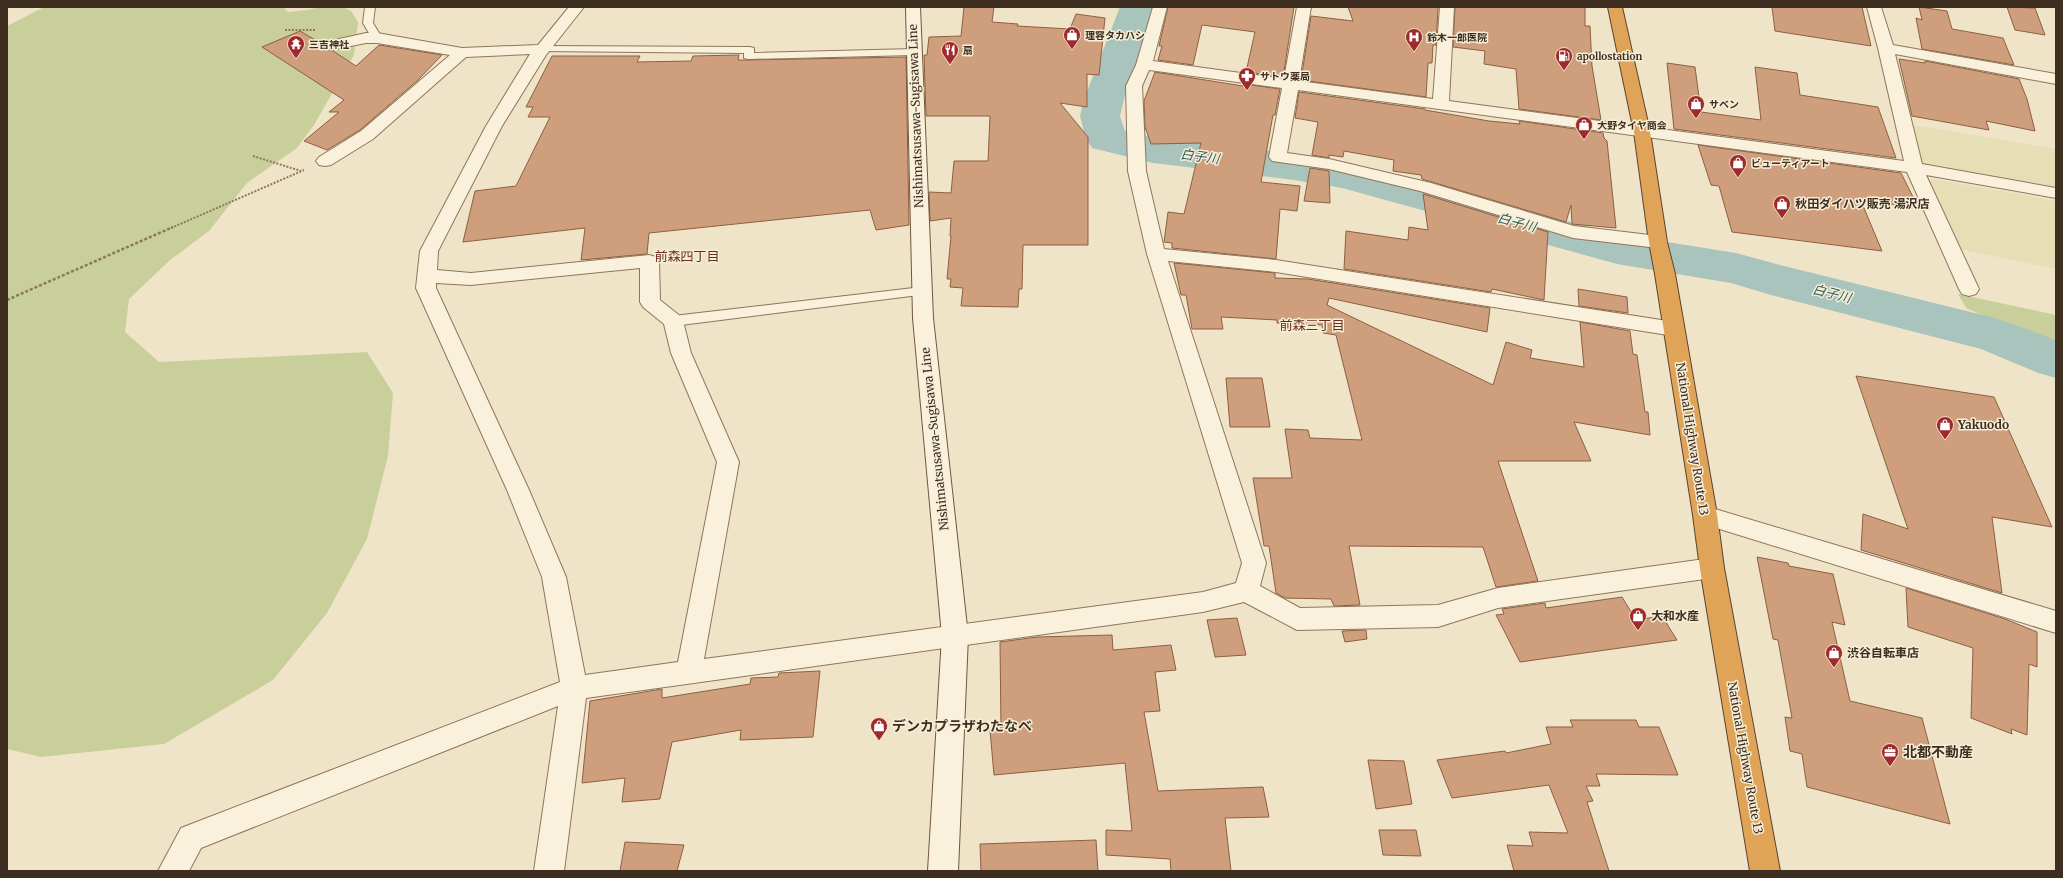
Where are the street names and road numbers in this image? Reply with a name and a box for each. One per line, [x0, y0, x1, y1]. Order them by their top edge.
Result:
street label: Nishimatsusawa-Sugisawa Line [905, 24, 926, 208]
street label: Nishimatsusawa-Sugisawa Line [917, 347, 952, 531]
street label: National Highway Route 13 [1673, 361, 1712, 517]
street label: National Highway Route 13 [1725, 681, 1766, 835]

